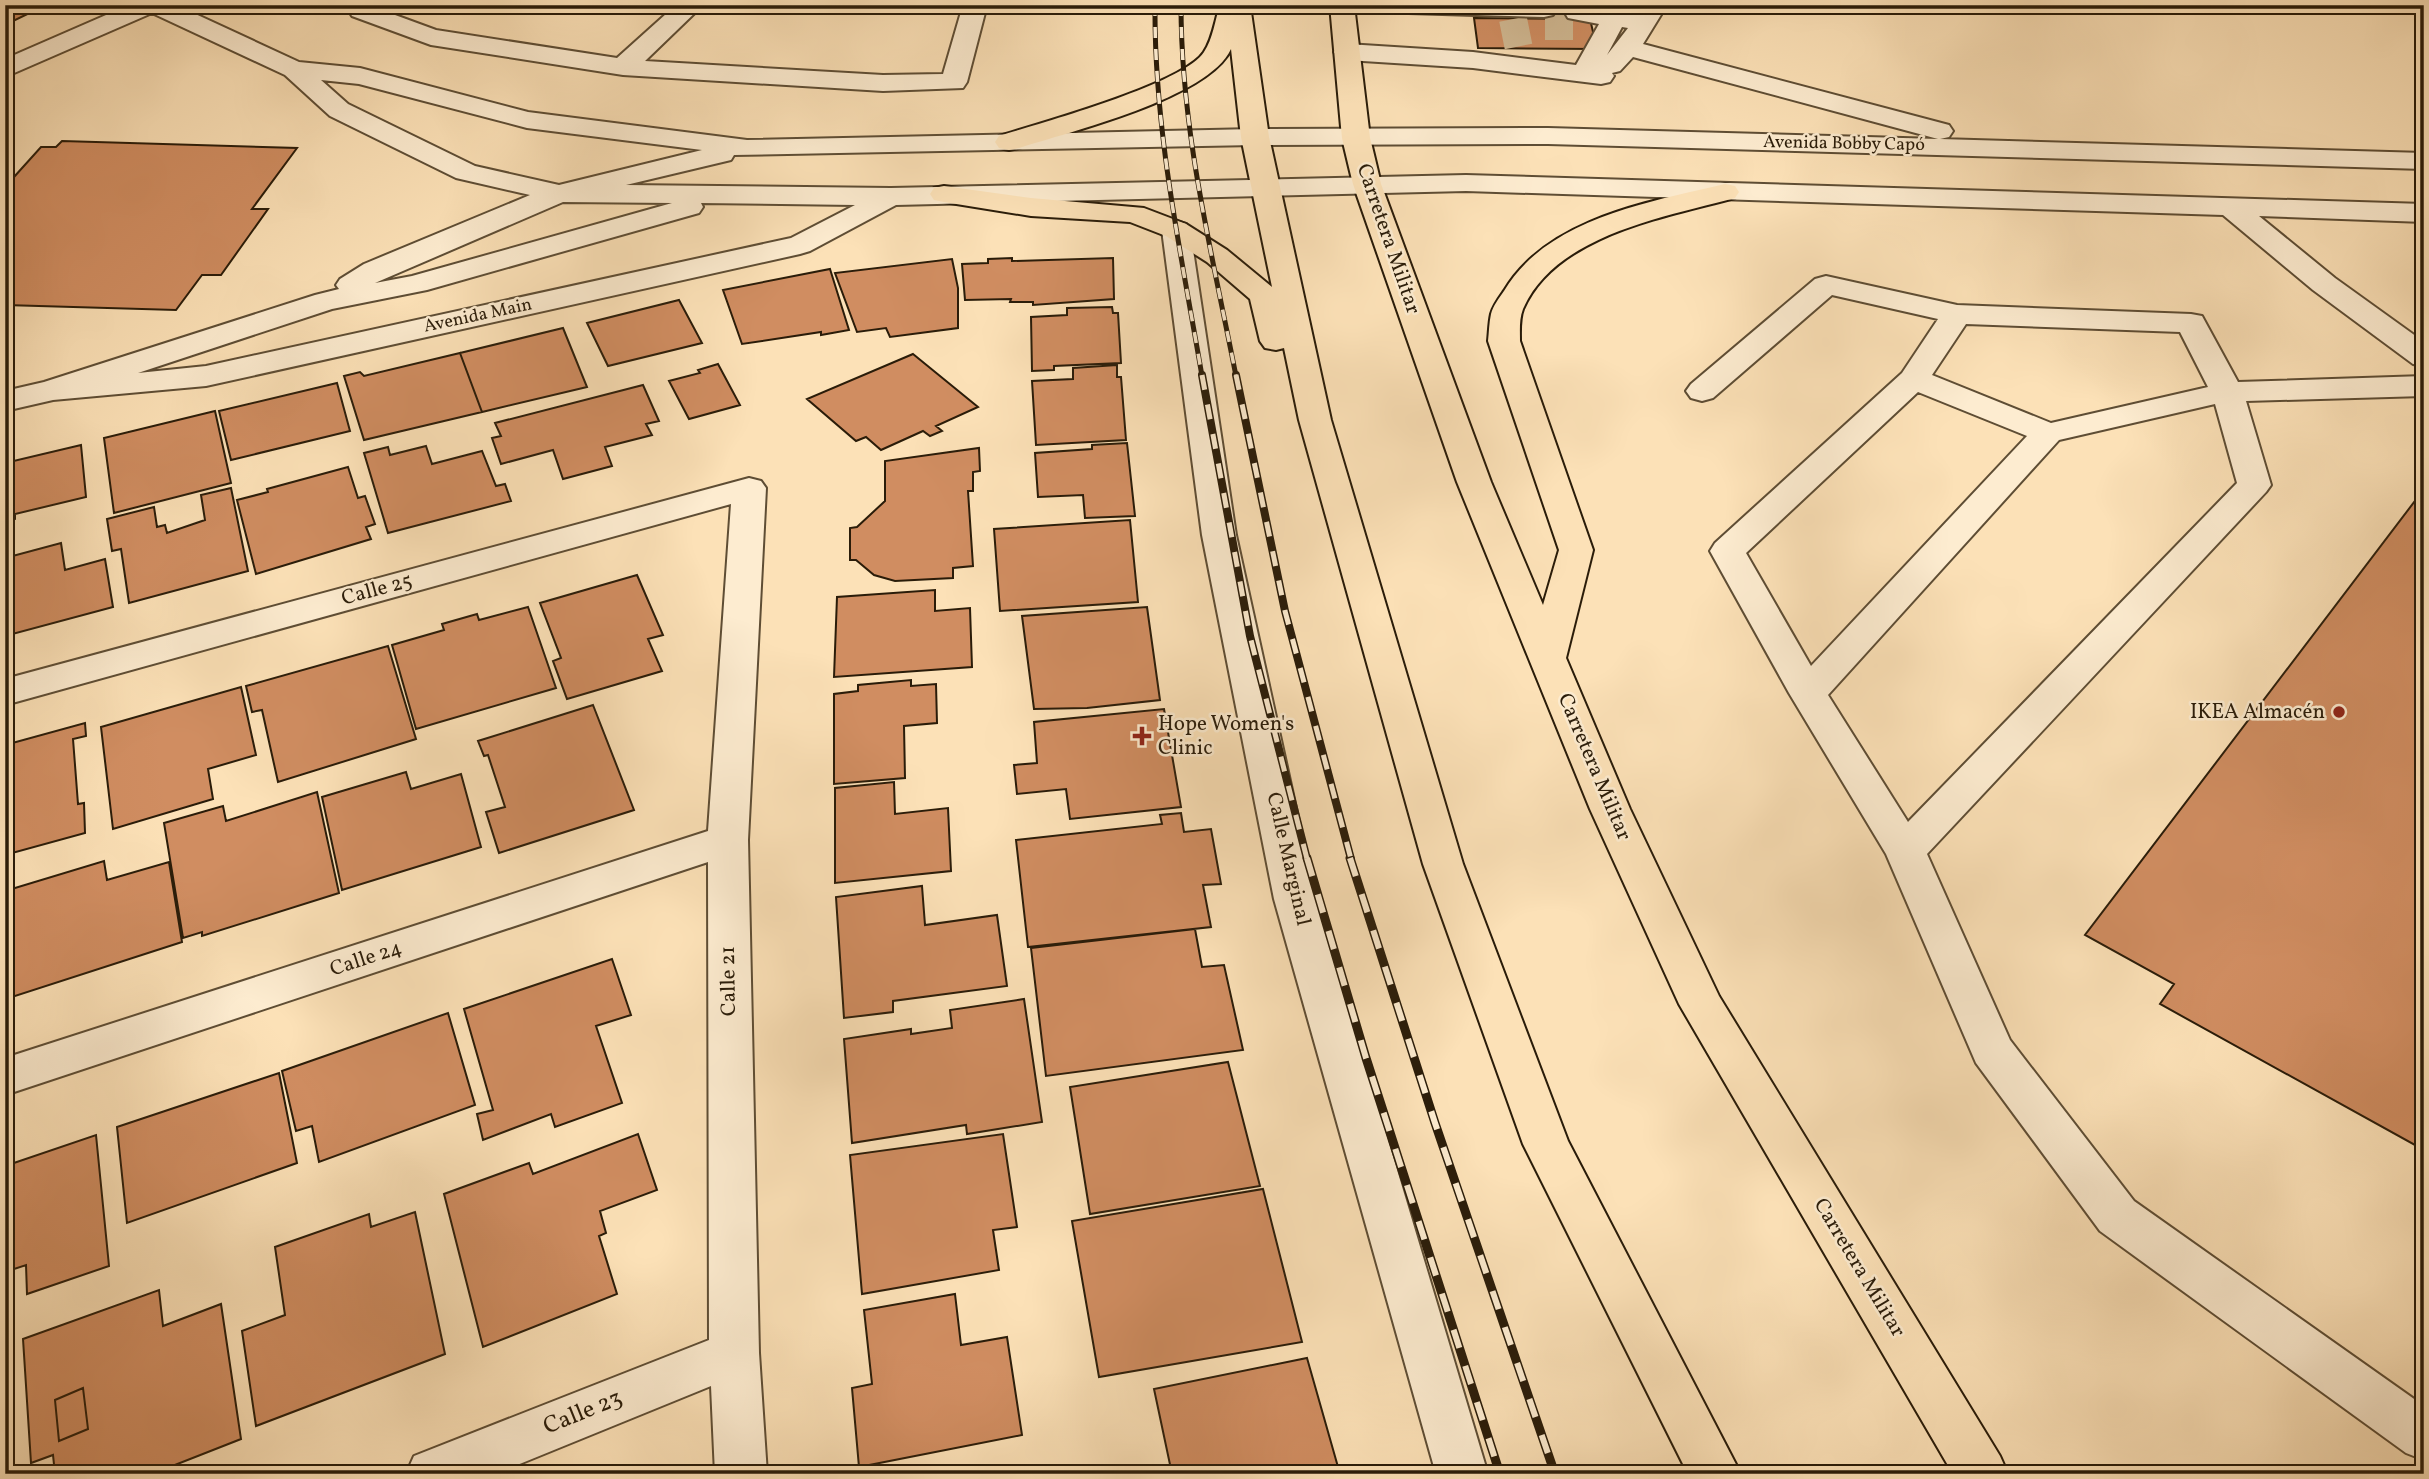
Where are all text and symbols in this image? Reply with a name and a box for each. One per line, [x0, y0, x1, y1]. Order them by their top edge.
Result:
street label: Avenida Bobby Capó [1763, 130, 1925, 158]
street label: Carretera Militar [1349, 160, 1427, 318]
street label: Avenida Main [421, 292, 535, 340]
street label: Calle 25 [338, 567, 416, 613]
street label: Carretera Militar [1550, 689, 1638, 845]
place label: IKEA Almacén [2190, 698, 2325, 727]
marker: IKEA Almacén [2331, 704, 2347, 720]
place label: Hope Women's Clinic [1158, 710, 1294, 763]
marker: Hope Women's Clinic [1132, 726, 1152, 746]
street label: Calle Marginal [1259, 789, 1317, 929]
street label: Calle 24 [326, 934, 406, 984]
street label: Calle 21 [714, 946, 744, 1016]
street label: Carretera Militar [1806, 1193, 1912, 1343]
street label: Calle 23 [538, 1382, 628, 1444]

